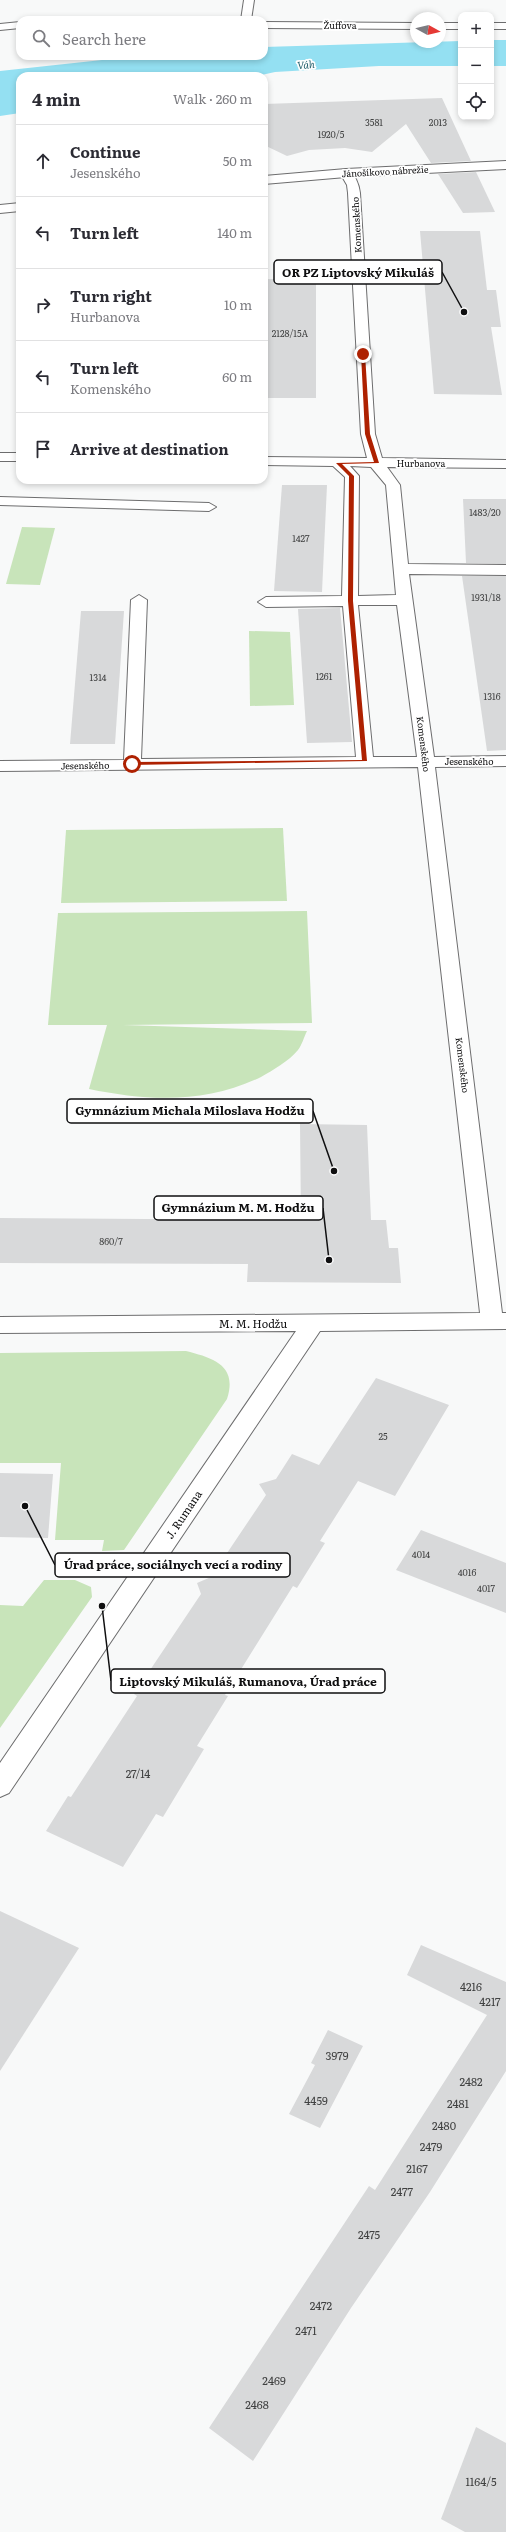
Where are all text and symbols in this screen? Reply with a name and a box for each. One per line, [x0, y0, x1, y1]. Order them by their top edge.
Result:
north arrow [410, 12, 446, 48]
map controls [458, 12, 494, 120]
button: + [458, 12, 494, 48]
search box [16, 16, 268, 60]
street label: Žuffova [323, 18, 357, 32]
icon: search [30, 27, 52, 49]
text: Search here [62, 27, 146, 50]
button: − [458, 48, 494, 84]
water label: Váh [297, 56, 315, 72]
button: locate [458, 84, 494, 120]
text: 4 min [32, 86, 81, 111]
text: Walk · 260 m [173, 89, 252, 108]
house number: 3581 [365, 115, 383, 129]
house number: 2013 [429, 115, 447, 129]
house number: 1920/5 [318, 127, 345, 141]
text: Continue [70, 140, 140, 163]
icon: ahead [32, 150, 54, 172]
text: 50 m [223, 151, 252, 170]
street label: Jánošíkovo nábrežie [341, 162, 429, 180]
text: Jesenského [70, 163, 141, 182]
street label: Komenského [348, 197, 364, 253]
text: Turn left [70, 221, 139, 244]
icon: left [32, 222, 54, 244]
text: 140 m [217, 223, 252, 242]
callout: OR PZ Liptovský Mikuláš [274, 260, 442, 284]
text: OR PZ Liptovský Mikuláš [282, 263, 434, 281]
text: Turn right [70, 284, 152, 307]
icon: right [32, 294, 54, 316]
text: 10 m [224, 295, 252, 314]
text: Hurbanova [70, 307, 140, 326]
house number: 2128/15A [272, 326, 309, 340]
route end [354, 345, 372, 363]
text: Turn left [70, 356, 139, 379]
icon: left [32, 366, 54, 388]
text: 60 m [222, 367, 252, 386]
text: Komenského [70, 379, 151, 398]
text: Arrive at destination [70, 437, 229, 460]
icon: arrive [32, 438, 54, 460]
street label: Hurbanova [397, 456, 445, 470]
house number: 1483/20 [469, 505, 501, 519]
house number: 1427 [292, 531, 310, 545]
house number: 1931/18 [471, 590, 501, 604]
house number: 1261 [316, 669, 333, 683]
house number: 1314 [90, 670, 106, 684]
house number: 1316 [483, 689, 501, 703]
street label: Komenského [414, 715, 434, 773]
street label: Jesenského [445, 754, 493, 768]
route start [123, 755, 141, 773]
street label: Jesenského [60, 758, 110, 772]
street label: Komenského [453, 1036, 473, 1094]
callout: Gymnázium Michala Miloslava Hodžu [67, 1099, 313, 1123]
text: Gymnázium Michala Miloslava Hodžu [75, 1101, 305, 1119]
callout: Gymnázium M. M. Hodžu [154, 1196, 323, 1220]
text: Gymnázium M. M. Hodžu [161, 1198, 315, 1216]
house number: 860/7 [99, 1234, 123, 1248]
street label: M. M. Hodžu [219, 1315, 287, 1331]
house number: 25 [378, 1429, 388, 1443]
street label: J. Rumana [161, 1486, 205, 1541]
house number: 4014 [412, 1547, 430, 1561]
callout: Úrad práce, sociálnych vecí a rodiny [55, 1553, 290, 1577]
text: Úrad práce, sociálnych vecí a rodiny [64, 1555, 283, 1573]
house number: 4016 [458, 1565, 476, 1579]
house number: 4017 [477, 1581, 495, 1595]
callout: Liptovský Mikuláš, Rumanova, Úrad práce [111, 1669, 385, 1693]
text: Liptovský Mikuláš, Rumanova, Úrad práce [119, 1672, 377, 1690]
house number: 27/14 [126, 1765, 150, 1781]
house number: 4216 [460, 1978, 482, 1994]
house number: 4217 [479, 1993, 501, 2009]
house number: 3979 [326, 2047, 349, 2063]
house number: 2482 [459, 2073, 483, 2089]
house number: 4459 [304, 2092, 328, 2108]
house number: 2481 [447, 2095, 470, 2111]
house number: 2480 [432, 2117, 456, 2133]
house number: 2479 [420, 2138, 443, 2154]
house number: 2167 [406, 2160, 428, 2176]
house number: 2477 [391, 2183, 414, 2199]
house number: 2475 [358, 2226, 380, 2242]
house number: 2472 [310, 2297, 333, 2313]
house number: 2471 [295, 2322, 317, 2338]
house number: 2469 [262, 2372, 286, 2388]
house number: 2468 [245, 2396, 269, 2412]
house number: 1164/5 [465, 2473, 497, 2489]

